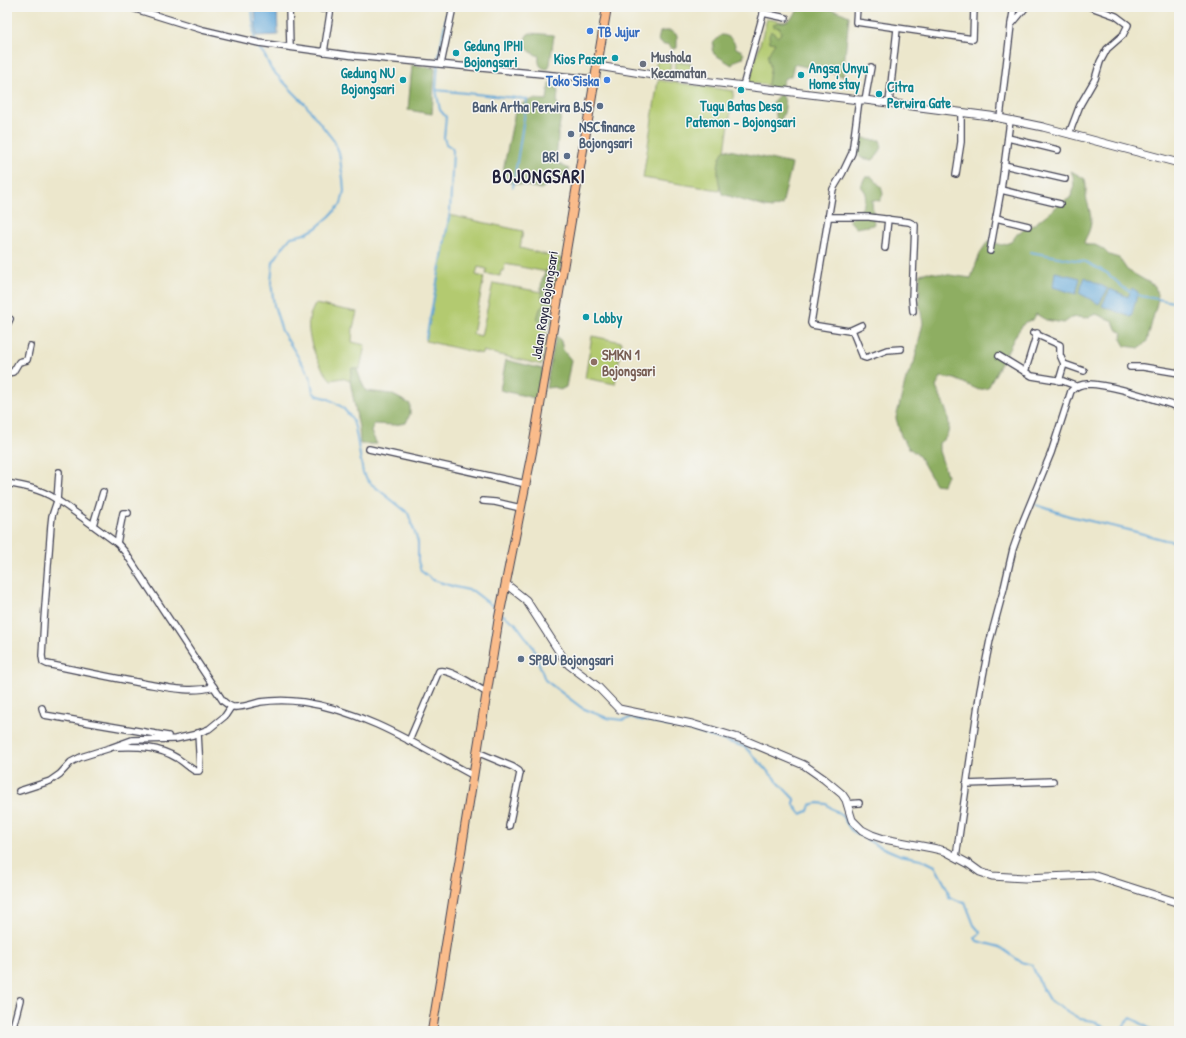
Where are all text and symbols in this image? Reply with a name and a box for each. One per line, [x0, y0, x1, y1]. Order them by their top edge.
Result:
place label: TB Jujur [597, 22, 641, 42]
marker: TB Jujur [585, 26, 595, 36]
place label: Gedung IPHI Bojongsari [464, 36, 523, 73]
place label: Mushola Kecamatan [651, 47, 706, 82]
marker: Gedung IPHI Bojongsari [451, 48, 461, 58]
place label: Kios Pasar [554, 49, 608, 68]
marker: Kios Pasar [610, 53, 620, 63]
place label: Angsa Unyu Home'stay [809, 58, 868, 95]
marker: Mushola Kecamatan [638, 59, 648, 69]
place label: Gedung NU Bojongsari [341, 63, 395, 100]
marker: Angsa Unyu Home'stay [796, 70, 806, 80]
place label: Toko Siska [545, 71, 600, 90]
marker: Gedung NU Bojongsari [398, 75, 408, 85]
marker: Toko Siska [602, 75, 612, 85]
place label: Citra Perwira Gate [887, 77, 951, 112]
marker: Tugu Batas Desa Patemon - Bojongsari [736, 85, 746, 95]
marker: Citra Perwira Gate [874, 89, 884, 99]
place label: Tugu Batas Desa Patemon - Bojongsari [686, 96, 796, 133]
place label: Bank Artha Perwira BJS [472, 97, 593, 116]
marker: Bank Artha Perwira BJS [595, 101, 605, 111]
place label: NSCfinance Bojongsari [579, 117, 636, 154]
marker: NSCfinance Bojongsari [566, 129, 576, 139]
place label: BRI [542, 147, 559, 166]
marker: BRI [562, 151, 572, 161]
district label: BOJONGSARI [492, 164, 586, 189]
street label: Jalan Raya Bojongsari [526, 249, 563, 361]
place label: Lobby [594, 308, 622, 329]
marker: Lobby [581, 312, 591, 322]
place label: SMKN 1 Bojongsari [602, 345, 656, 382]
marker: SMKN 1 Bojongsari [589, 357, 599, 367]
place label: SPBU Bojongsari [529, 650, 614, 671]
marker: SPBU Bojongsari [516, 654, 526, 664]

